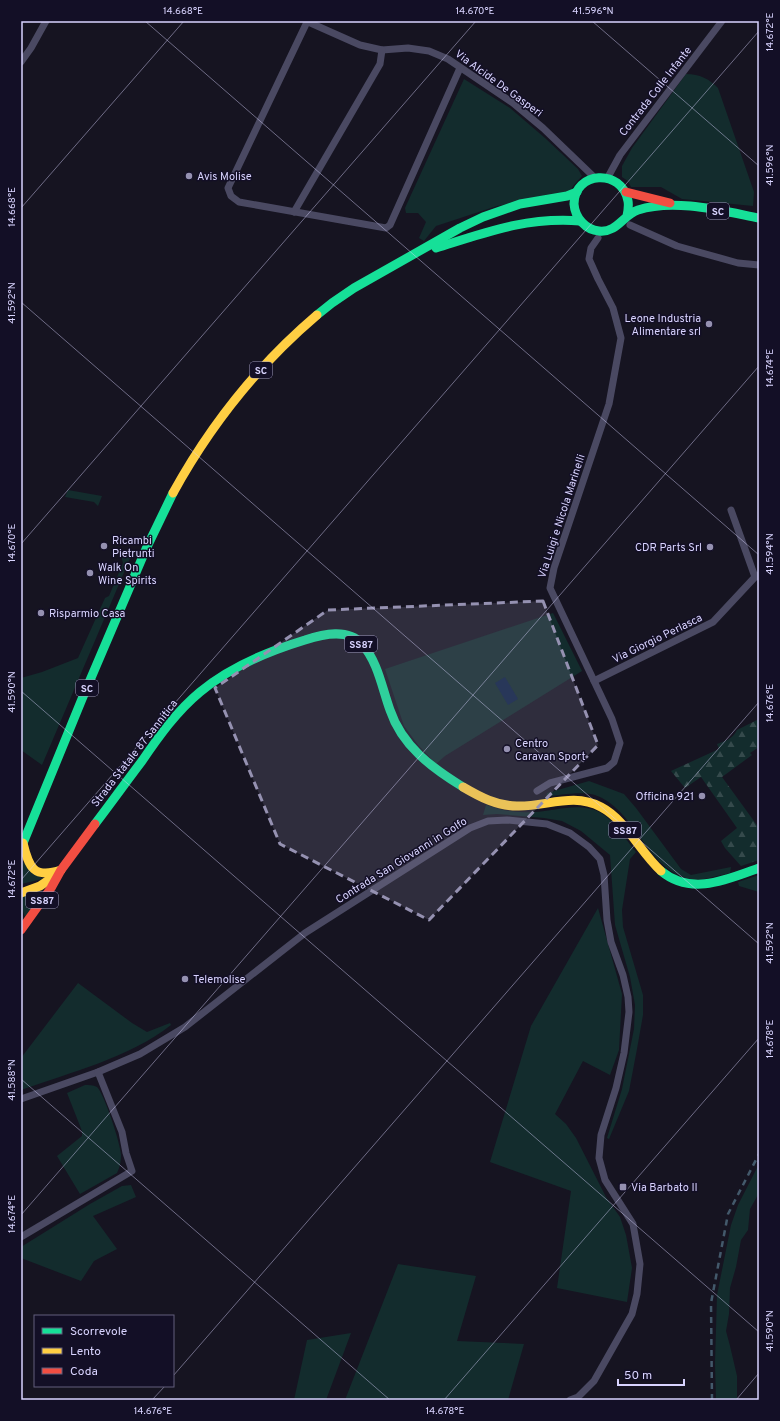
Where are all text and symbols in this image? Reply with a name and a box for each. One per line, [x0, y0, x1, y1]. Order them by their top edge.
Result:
text: 14.668°E [163, 5, 203, 18]
text: 14.670°E [455, 5, 495, 18]
text: 41.596°N [572, 5, 614, 18]
text: 14.672°E [764, 12, 777, 52]
street label: Contrada Colle Infante [616, 44, 695, 139]
street label: Via Alcide De Gasperi [452, 47, 545, 120]
text: 41.596°N [764, 144, 777, 186]
place label: Avis Molise [197, 170, 252, 184]
marker: Avis Molise [184, 171, 194, 181]
text: 14.668°E [6, 187, 19, 227]
road number: SC [707, 203, 729, 219]
text: 41.592°N [6, 282, 19, 324]
place label: Leone Industria Alimentare srl [624, 312, 701, 339]
marker: Leone Industria Alimentare srl [704, 319, 714, 329]
text: 14.674°E [764, 349, 777, 387]
road number: SC [250, 362, 272, 378]
street label: Via Luigi e Nicola Marinelli [535, 453, 589, 580]
text: 14.670°E [6, 523, 19, 563]
text: 41.594°N [764, 533, 777, 575]
place label: Ricambi Pietrunti [112, 534, 154, 561]
marker: Ricambi Pietrunti [99, 541, 109, 551]
place label: CDR Parts Srl [635, 541, 702, 555]
marker: CDR Parts Srl [705, 542, 715, 552]
place label: Walk On Wine Spirits [98, 561, 157, 588]
marker: Walk On Wine Spirits [85, 568, 95, 578]
place label: Risparmio Casa [49, 607, 126, 621]
marker: Risparmio Casa [36, 608, 46, 618]
street label: Via Giorgio Perlasca [610, 611, 705, 667]
road number: SS87 [345, 636, 377, 652]
text: 41.590°N [6, 671, 19, 713]
road number: SC [76, 680, 98, 696]
text: 14.676°E [764, 684, 777, 722]
street label: Strada Statale 87 Sannitica [89, 697, 181, 810]
place label: Centro Caravan Sport [515, 737, 586, 764]
marker: Centro Caravan Sport [502, 744, 512, 754]
place label: Officina 921 [635, 790, 694, 804]
marker: Officina 921 [697, 791, 707, 801]
street label: Contrada San Giovanni in Golfo [333, 815, 470, 907]
road number: SS87 [609, 822, 641, 838]
text: 14.672°E [6, 859, 19, 899]
road number: SS87 [26, 892, 58, 908]
text: 41.592°N [764, 922, 777, 964]
place label: Telemolise [193, 973, 246, 987]
marker: Telemolise [180, 974, 190, 984]
text: 14.678°E [764, 1020, 777, 1058]
text: 41.588°N [6, 1059, 19, 1101]
place label: Via Barbato II [631, 1181, 698, 1195]
marker: Via Barbato II [618, 1182, 628, 1192]
text: 14.674°E [6, 1195, 19, 1233]
text: 41.590°N [764, 1310, 777, 1352]
legend [34, 1315, 174, 1387]
text: Scorrevole [70, 1324, 127, 1340]
text: Lento [70, 1344, 101, 1360]
scale bar [618, 1361, 684, 1387]
text: Coda [70, 1364, 98, 1380]
text: 50 m [624, 1368, 652, 1384]
text: 14.676°E [134, 1405, 172, 1418]
text: 14.678°E [426, 1405, 464, 1418]

